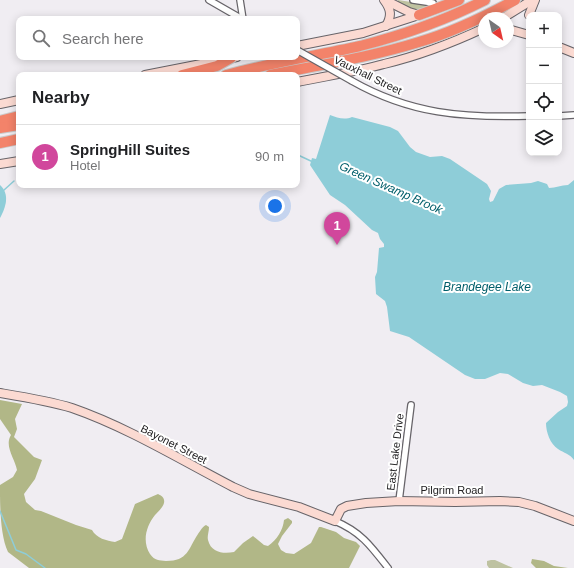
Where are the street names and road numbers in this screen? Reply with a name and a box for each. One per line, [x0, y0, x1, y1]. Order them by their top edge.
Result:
street label: Vauxhall Street [332, 53, 404, 97]
street label: East Lake Drive [384, 413, 406, 491]
street label: Bayonet Street [139, 422, 209, 466]
street label: Pilgrim Road [421, 484, 483, 496]

